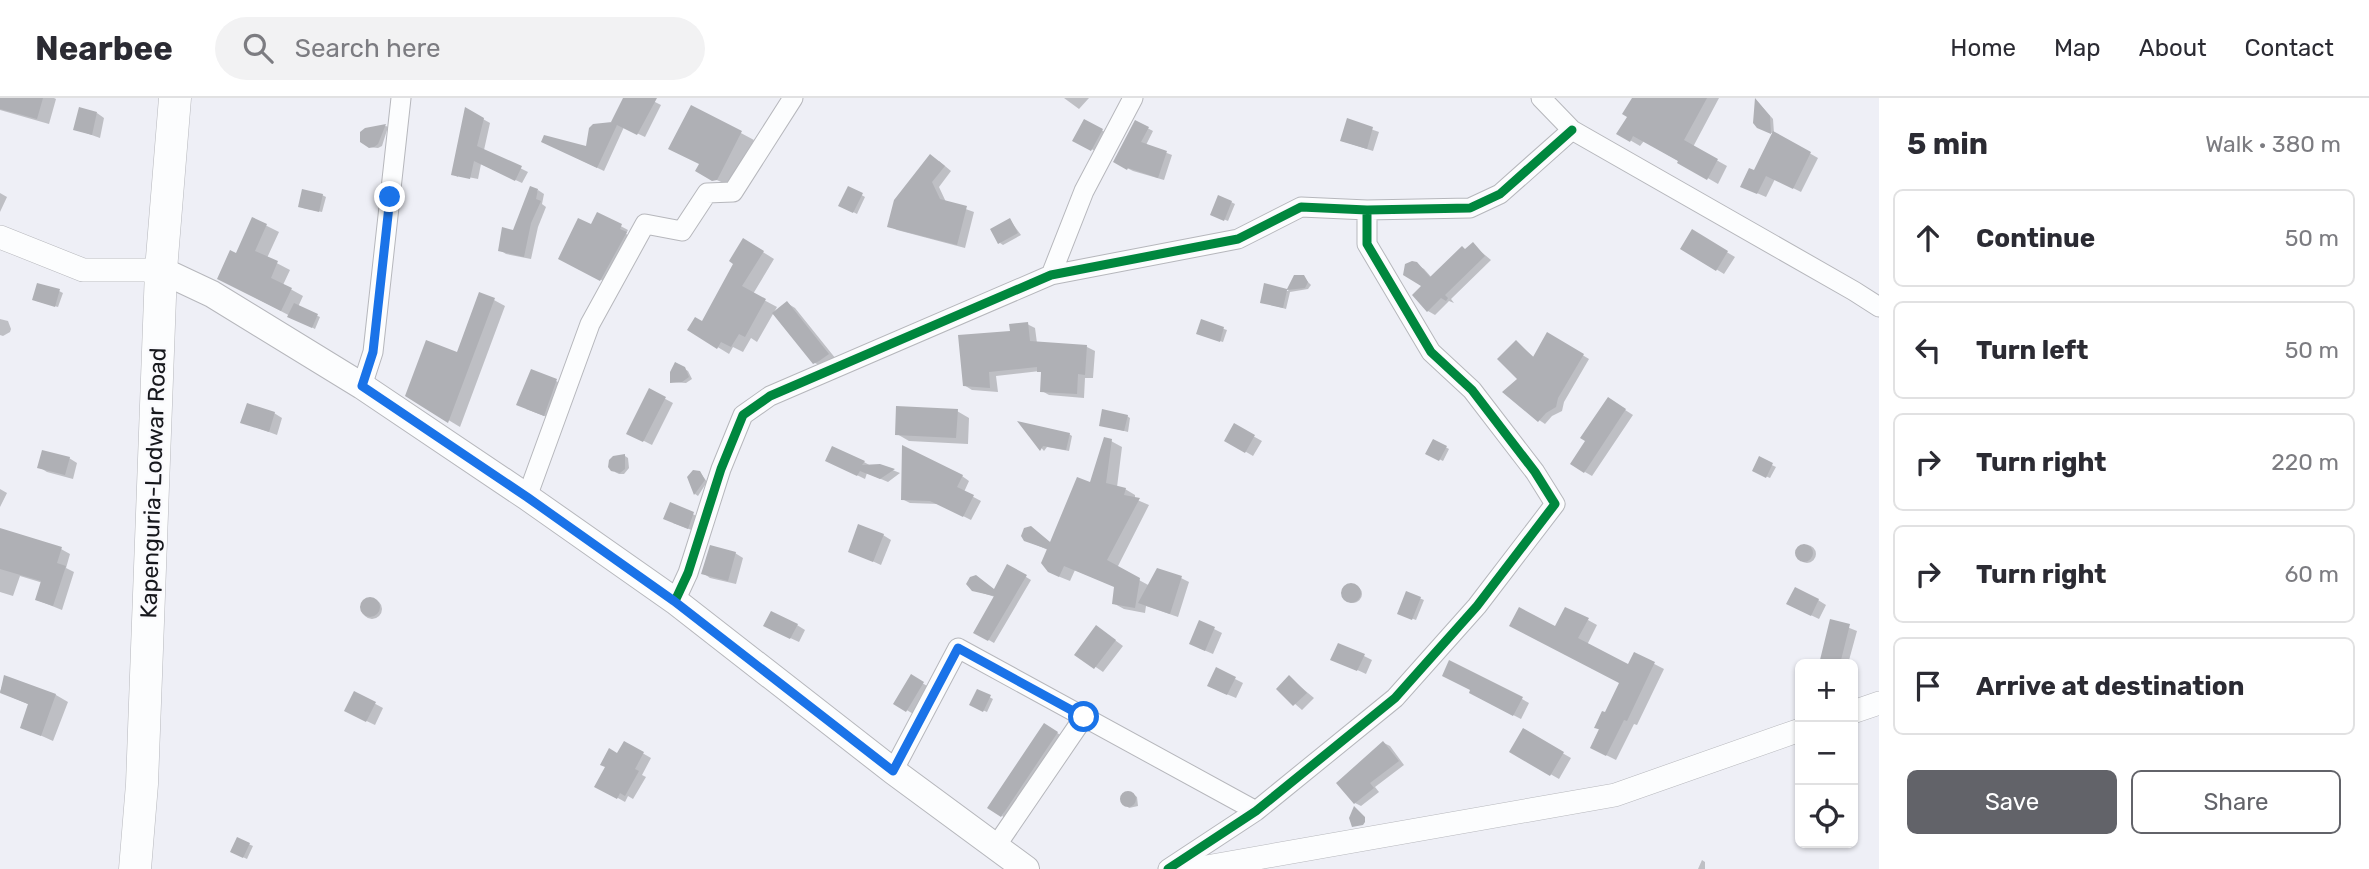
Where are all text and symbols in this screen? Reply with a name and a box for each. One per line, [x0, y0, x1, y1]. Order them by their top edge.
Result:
search box [215, 17, 705, 80]
text: Nearbee [35, 29, 173, 68]
icon: search [239, 29, 277, 67]
text: Search here [295, 33, 441, 64]
text: Home [1950, 34, 2016, 62]
text: Map [2054, 34, 2101, 62]
text: About [2139, 34, 2207, 62]
text: Contact [2245, 34, 2334, 62]
text: 5 min [1907, 126, 1988, 162]
text: Walk · 380 m [2205, 130, 2341, 158]
route end [374, 181, 405, 212]
icon: ahead [1909, 219, 1947, 257]
text: Continue [1976, 223, 2095, 254]
text: 50 m [2285, 224, 2339, 252]
icon: left [1909, 331, 1947, 369]
text: Turn left [1976, 335, 2088, 366]
text: 50 m [2285, 336, 2339, 364]
street label: Kapenguria-Lodwar Road [134, 347, 172, 619]
icon: right [1909, 443, 1947, 481]
text: Turn right [1976, 447, 2106, 478]
text: 220 m [2271, 448, 2339, 476]
icon: right [1909, 555, 1947, 593]
text: Turn right [1976, 559, 2106, 590]
text: 60 m [2284, 560, 2339, 588]
map controls [1795, 659, 1858, 848]
button: + [1795, 659, 1858, 722]
icon: arrive [1909, 667, 1947, 705]
text: Arrive at destination [1976, 671, 2244, 702]
route start [1068, 701, 1099, 732]
button: − [1795, 722, 1858, 785]
button: Save [1907, 770, 2117, 834]
button: Share [2131, 770, 2341, 834]
button: locate [1795, 785, 1858, 848]

